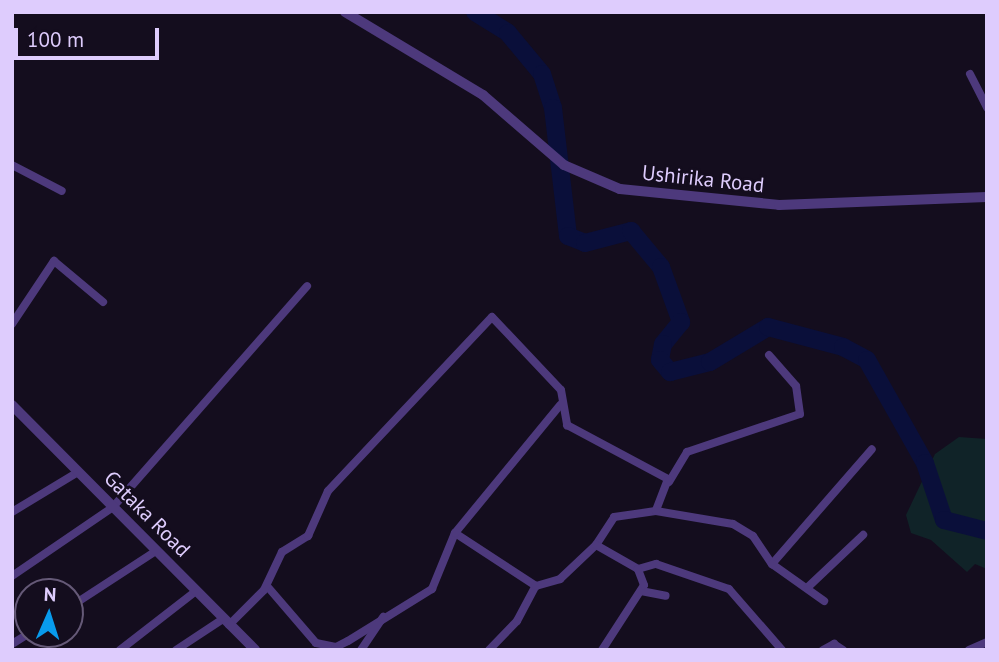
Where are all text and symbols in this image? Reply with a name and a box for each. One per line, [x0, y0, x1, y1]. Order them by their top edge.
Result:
scale bar [18, 14, 163, 58]
text: 100 m [27, 26, 84, 53]
street label: Ushirika Road [641, 160, 765, 198]
street label: Gataka Road [99, 466, 195, 562]
north arrow [14, 578, 84, 648]
text: N [43, 582, 57, 606]

